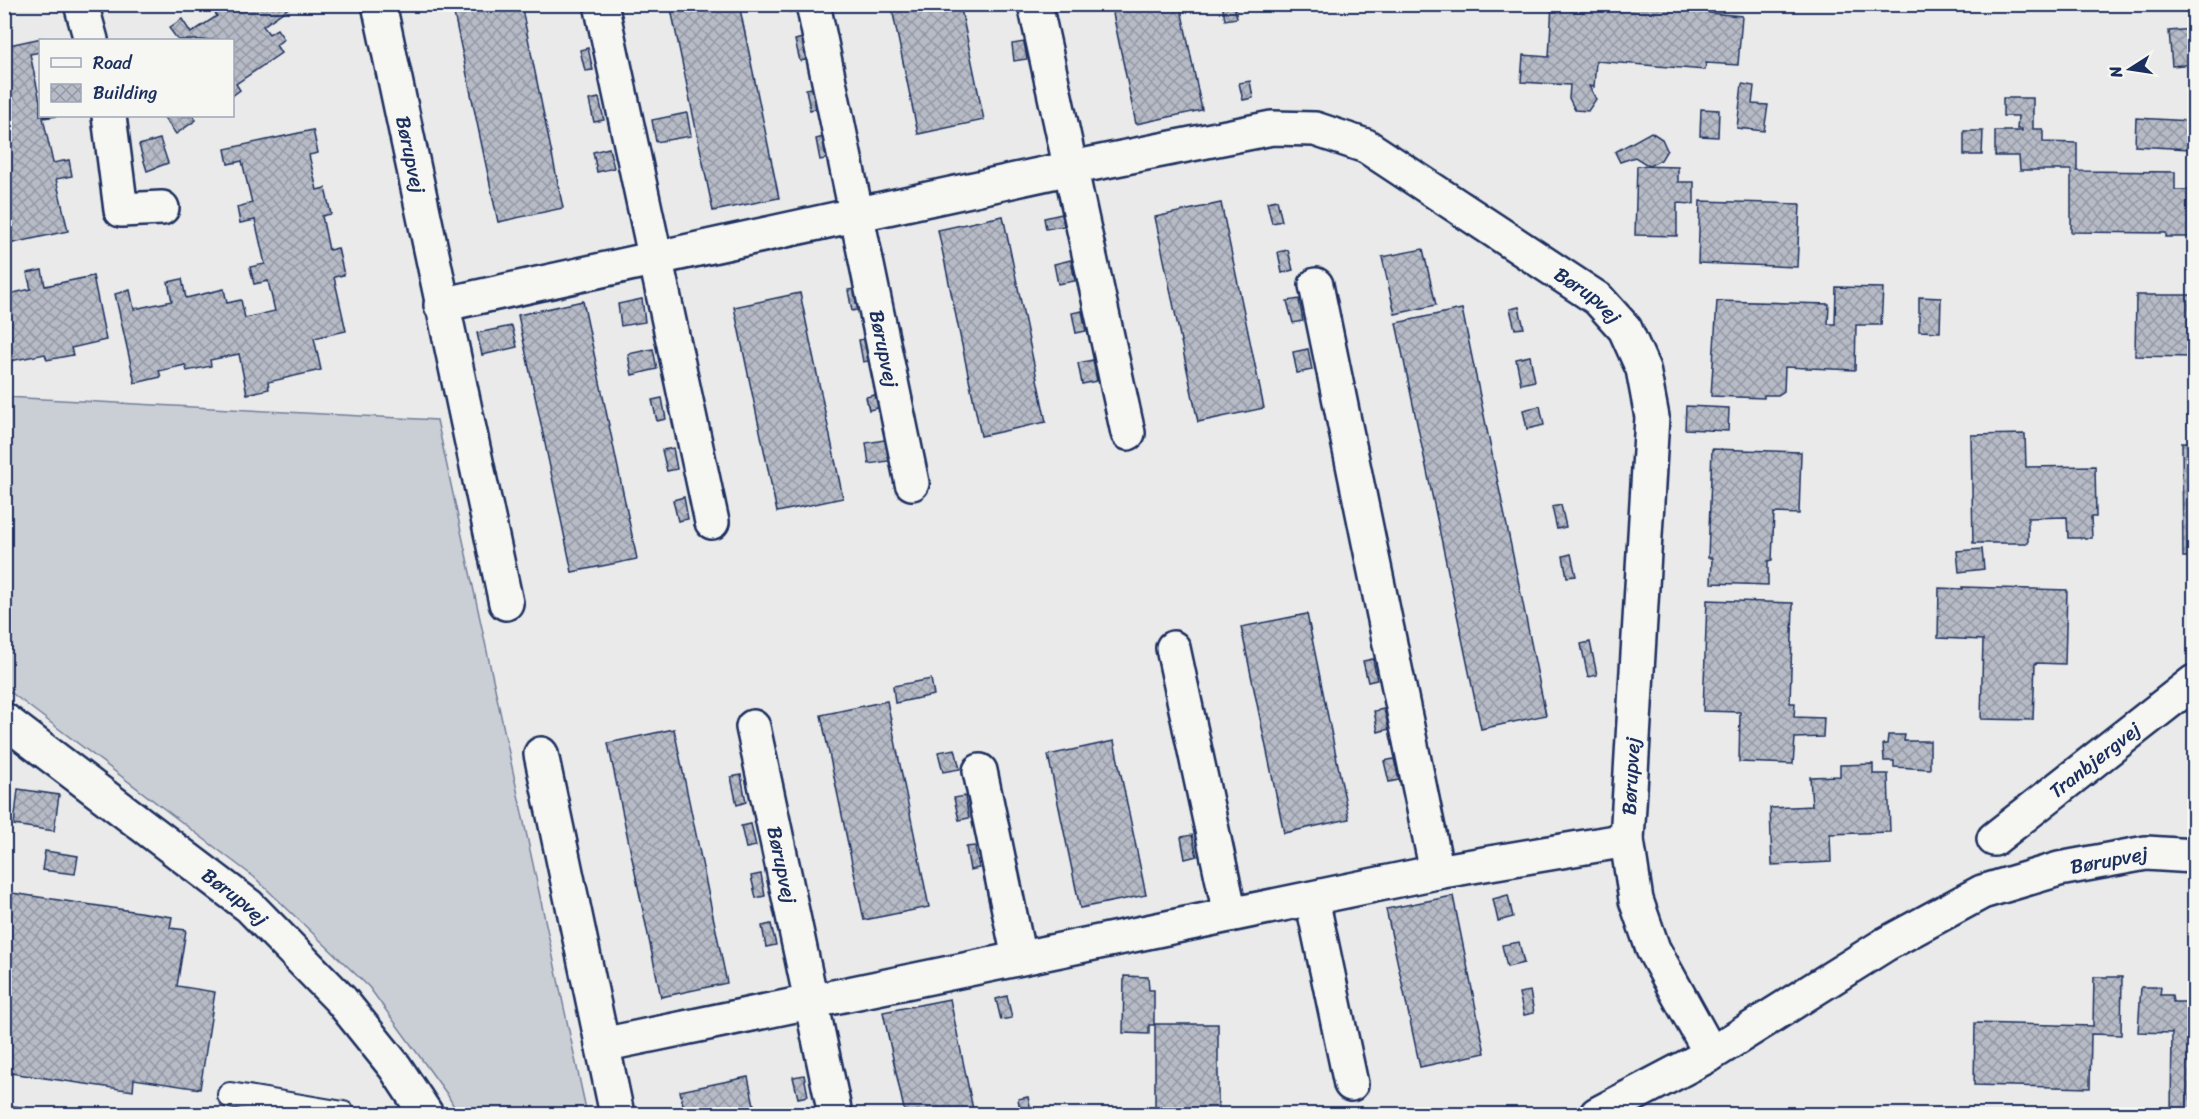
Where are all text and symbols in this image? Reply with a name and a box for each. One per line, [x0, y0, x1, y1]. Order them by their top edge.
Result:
legend [39, 39, 234, 117]
north arrow [2100, 39, 2160, 99]
text: Road [93, 47, 133, 79]
text: N [2100, 63, 2131, 81]
text: Building [93, 77, 157, 109]
street label: Børupvej [386, 113, 436, 197]
street label: Børupvej [1547, 257, 1631, 333]
street label: Børupvej [859, 307, 909, 391]
street label: Tranbjergvej [2041, 712, 2149, 808]
street label: Børupvej [1611, 735, 1651, 816]
street label: Børupvej [757, 823, 808, 907]
street label: Børupvej [2067, 835, 2151, 884]
street label: Børupvej [194, 858, 278, 935]

